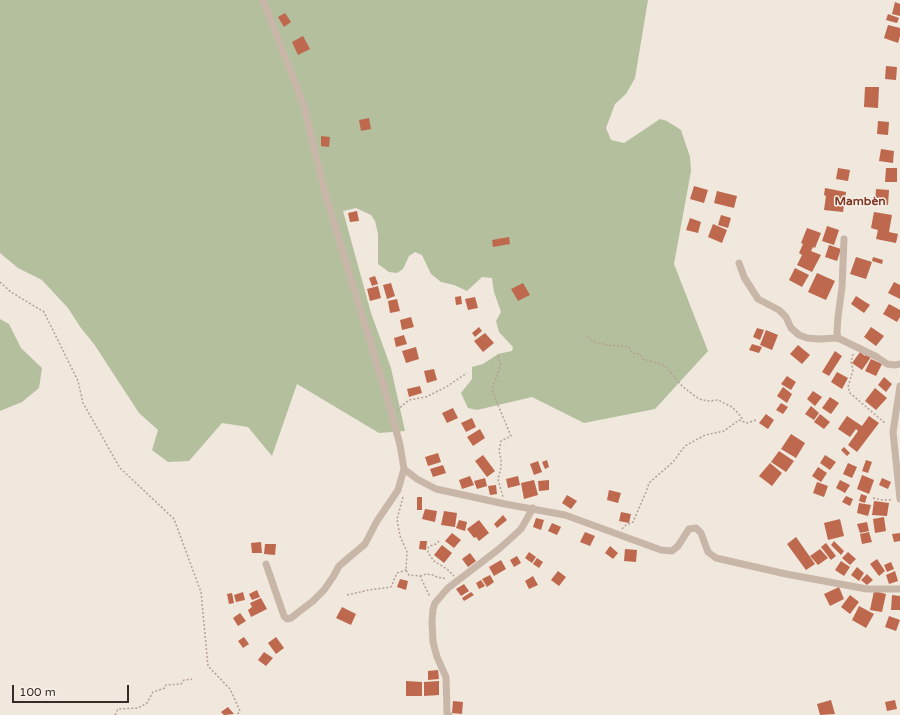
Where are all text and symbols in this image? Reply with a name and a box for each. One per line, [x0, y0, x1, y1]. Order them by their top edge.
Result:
district label: Mambèn [834, 195, 886, 209]
scale bar [14, 677, 131, 703]
text: 100 m [19, 685, 56, 699]

